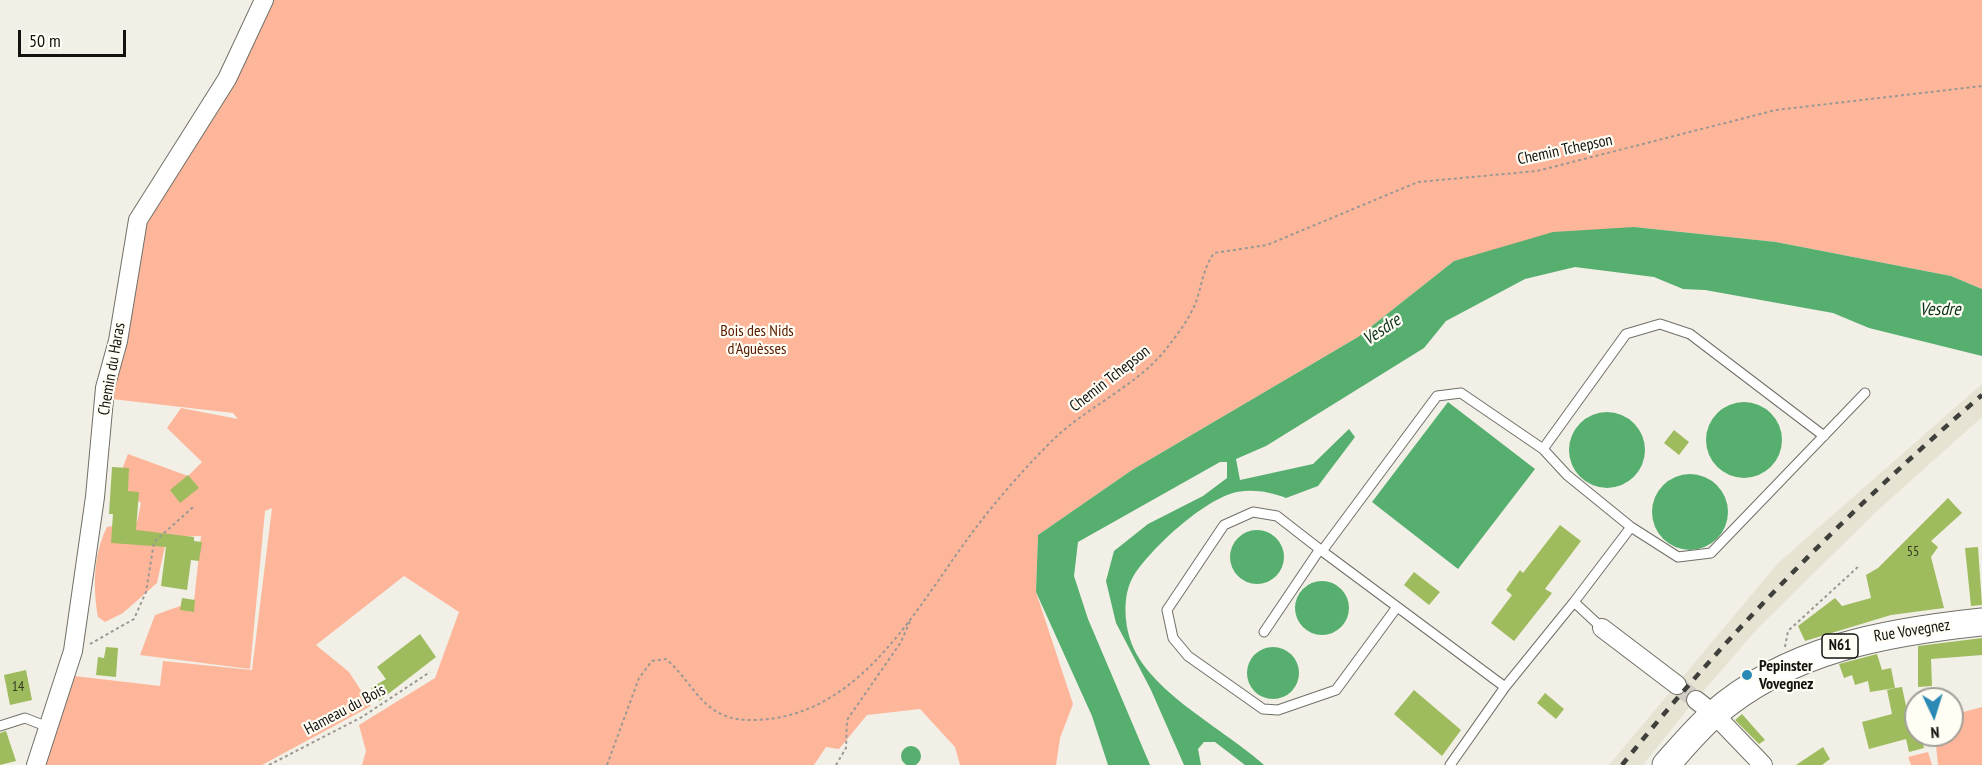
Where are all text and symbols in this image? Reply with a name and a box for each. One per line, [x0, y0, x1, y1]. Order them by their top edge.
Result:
scale bar [21, 18, 129, 56]
text: 50 m [29, 29, 61, 52]
street label: Chemin Tchepson [1516, 131, 1614, 169]
water label: Vesdre [1919, 299, 1961, 321]
water label: Vesdre [1359, 310, 1405, 350]
street label: Chemin du Haras [94, 321, 130, 417]
park label: Bois des Nids d'Aguèsses [720, 321, 794, 359]
street label: Chemin Tchepson [1066, 342, 1154, 416]
house number: 55 [1907, 544, 1919, 560]
street label: Rue Vovegnez [1873, 616, 1951, 646]
road number: N61 [1822, 634, 1858, 658]
place label: Pepinster Vovegnez [1759, 656, 1813, 694]
marker: Pepinster Vovegnez [1740, 668, 1754, 682]
house number: 14 [12, 679, 24, 695]
street label: Hameau du Bois [301, 681, 389, 739]
north arrow [1904, 687, 1964, 747]
text: N [1930, 723, 1940, 743]

